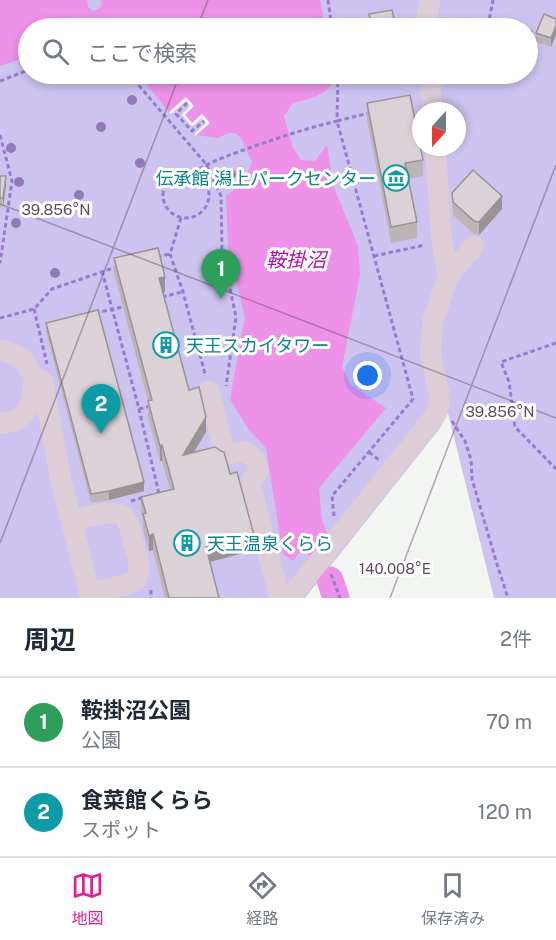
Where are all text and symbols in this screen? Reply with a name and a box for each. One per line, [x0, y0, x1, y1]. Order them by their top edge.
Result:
search box [18, 18, 538, 84]
icon: search [39, 35, 72, 68]
text: ここで検索 [87, 40, 197, 66]
north arrow [412, 102, 466, 156]
museum icon: 伝承館 潟上パークセンター [381, 163, 411, 193]
place label: 伝承館 潟上パークセンター [156, 168, 376, 189]
text: 39.856°N [21, 201, 91, 218]
water label: 鞍掛沼 [266, 248, 329, 272]
pin: 1 [202, 250, 240, 299]
building icon: 天王スカイタワー [151, 330, 181, 360]
place label: 天王スカイタワー [186, 335, 329, 356]
your location [353, 361, 382, 390]
pin: 2 [82, 384, 120, 434]
text: 39.856°N [465, 403, 535, 420]
building icon: 天王温泉くらら [172, 528, 202, 558]
place label: 天王温泉くらら [207, 533, 333, 554]
text: 140.008°E [359, 560, 431, 577]
text: 周辺 [24, 624, 76, 655]
text: 2件 [500, 627, 532, 651]
text: 鞍掛沼公園 [81, 697, 191, 723]
text: 1 [39, 710, 48, 734]
text: 70 m [486, 710, 532, 734]
text: 公園 [81, 728, 121, 752]
text: 食菜館くらら [81, 787, 213, 813]
text: 2 [37, 800, 50, 824]
text: 120 m [478, 800, 532, 824]
text: スポット [81, 818, 161, 842]
tab: 地図 [71, 869, 104, 929]
tab: 経路 [246, 869, 279, 929]
tab: 保存済み [421, 869, 485, 929]

